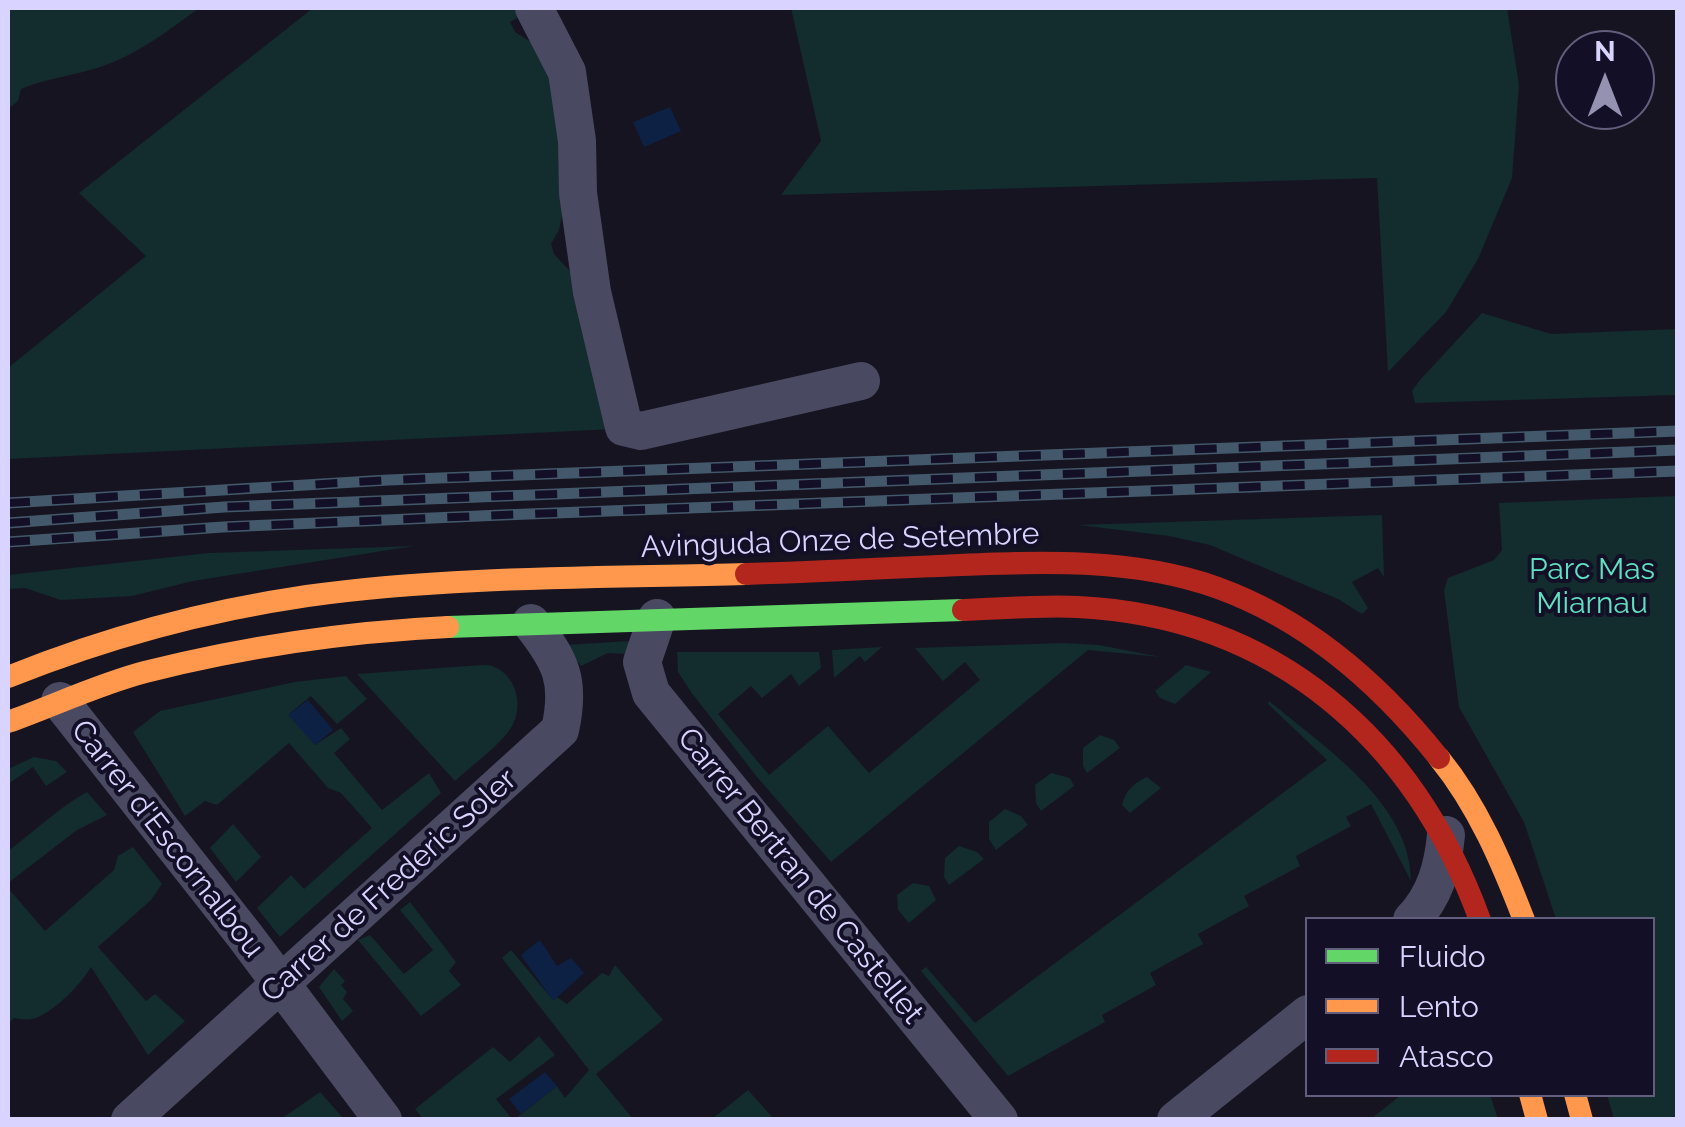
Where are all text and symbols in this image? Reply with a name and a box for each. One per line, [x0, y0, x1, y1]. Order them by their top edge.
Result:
north arrow [1555, 30, 1655, 130]
text: N [1594, 35, 1616, 68]
street label: Avinguda Onze de Setembre [640, 516, 1040, 566]
park label: Parc Mas Miarnau [1529, 552, 1655, 622]
street label: Carrer d'Escornalbou [63, 713, 271, 965]
street label: Carrer Bertran de Castellet [670, 721, 930, 1031]
street label: Carrer de Frederic Soler [254, 762, 524, 1010]
legend [1305, 917, 1655, 1097]
text: Fluido [1399, 939, 1486, 974]
text: Lento [1399, 989, 1479, 1024]
text: Atasco [1399, 1039, 1494, 1074]

